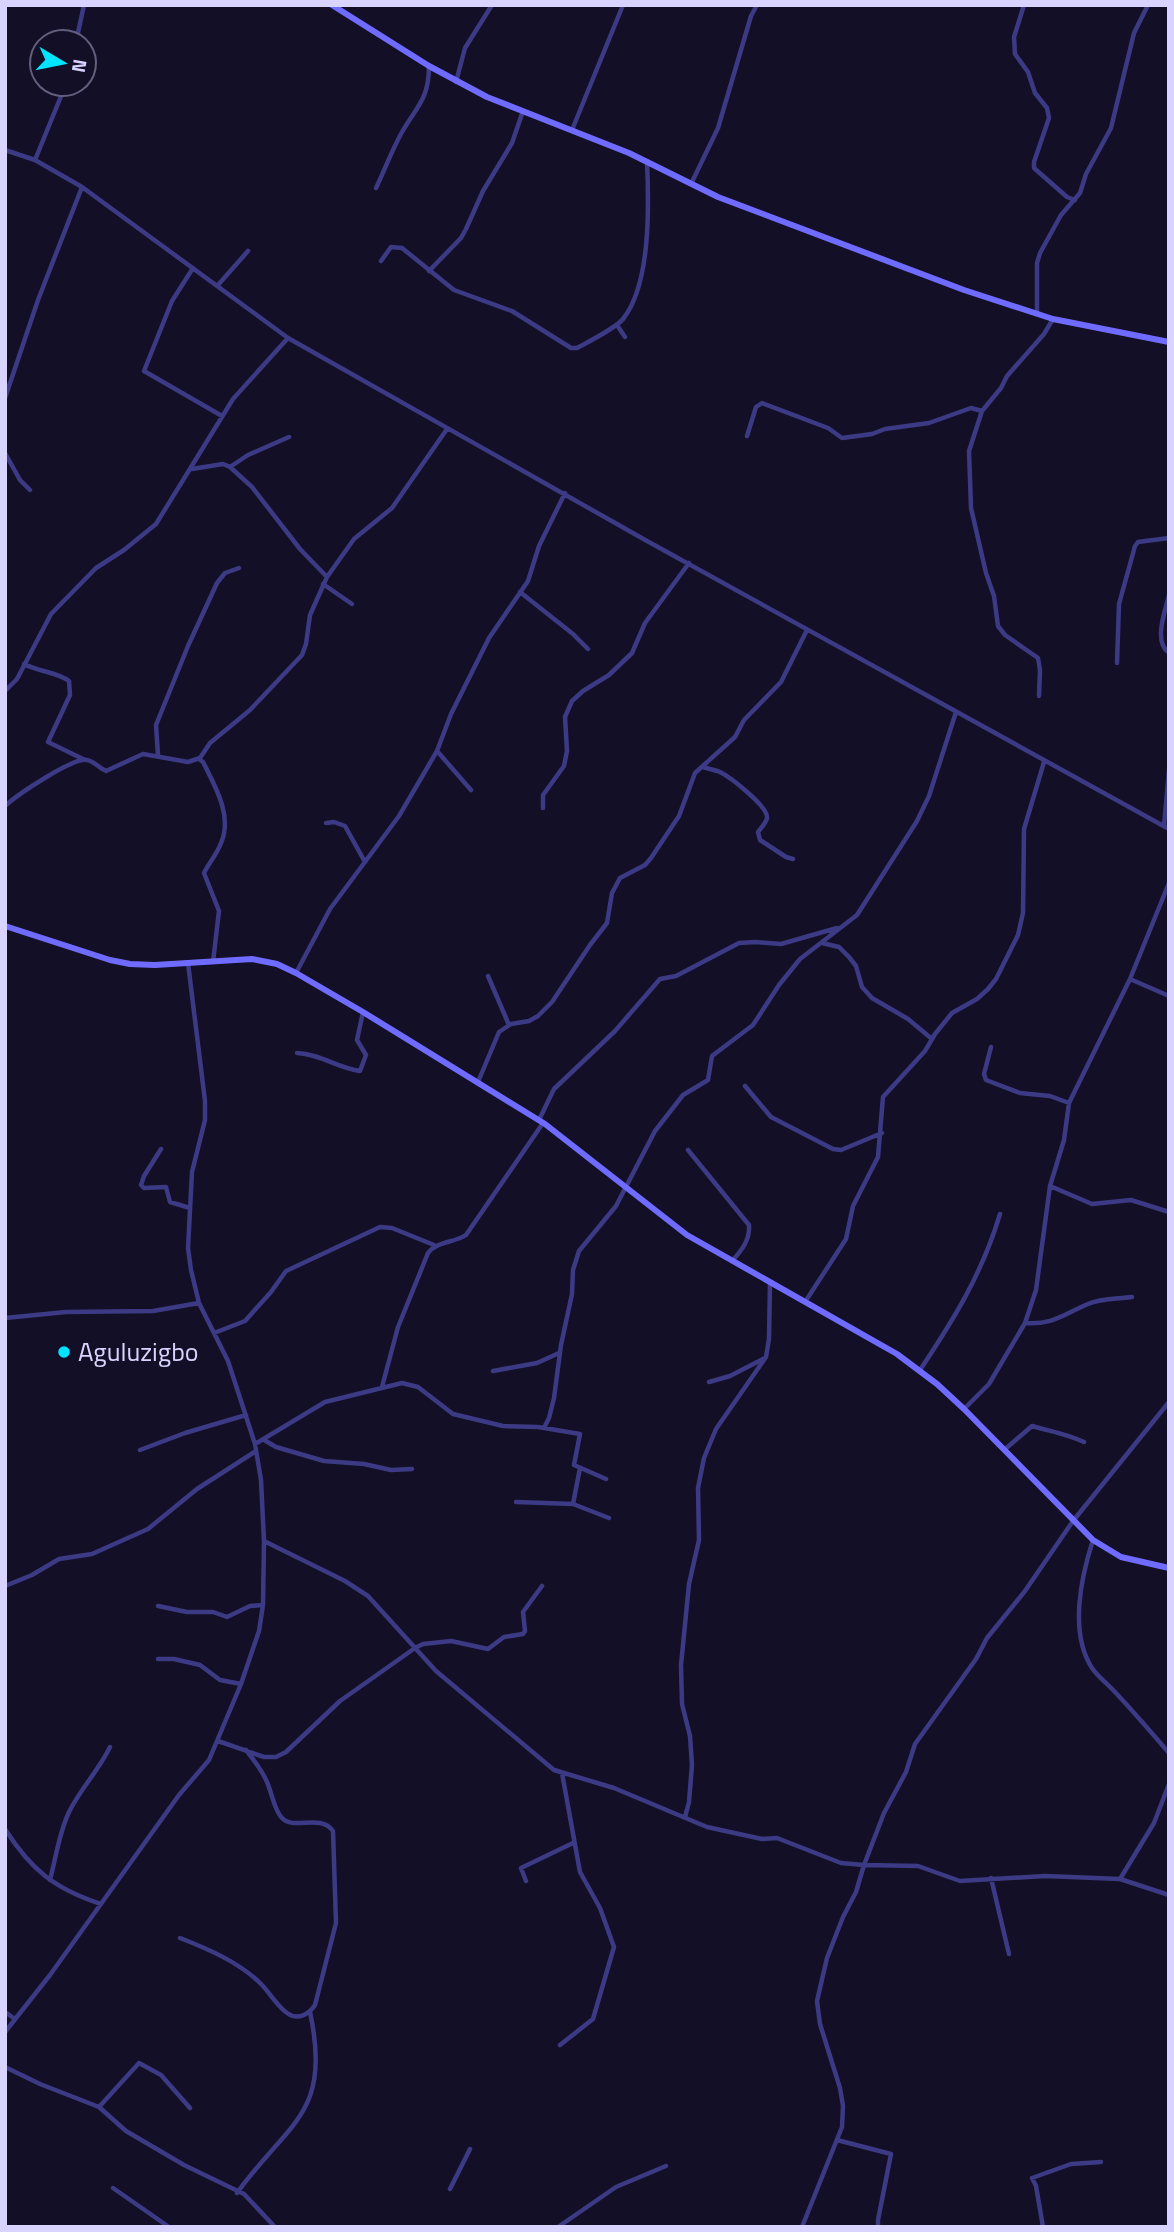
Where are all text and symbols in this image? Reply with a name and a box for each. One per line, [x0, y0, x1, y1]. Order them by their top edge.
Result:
north arrow [28, 28, 98, 98]
text: N [65, 57, 96, 75]
place label: Aguluzigbo [78, 1332, 199, 1371]
marker: Aguluzigbo [56, 1344, 72, 1360]

